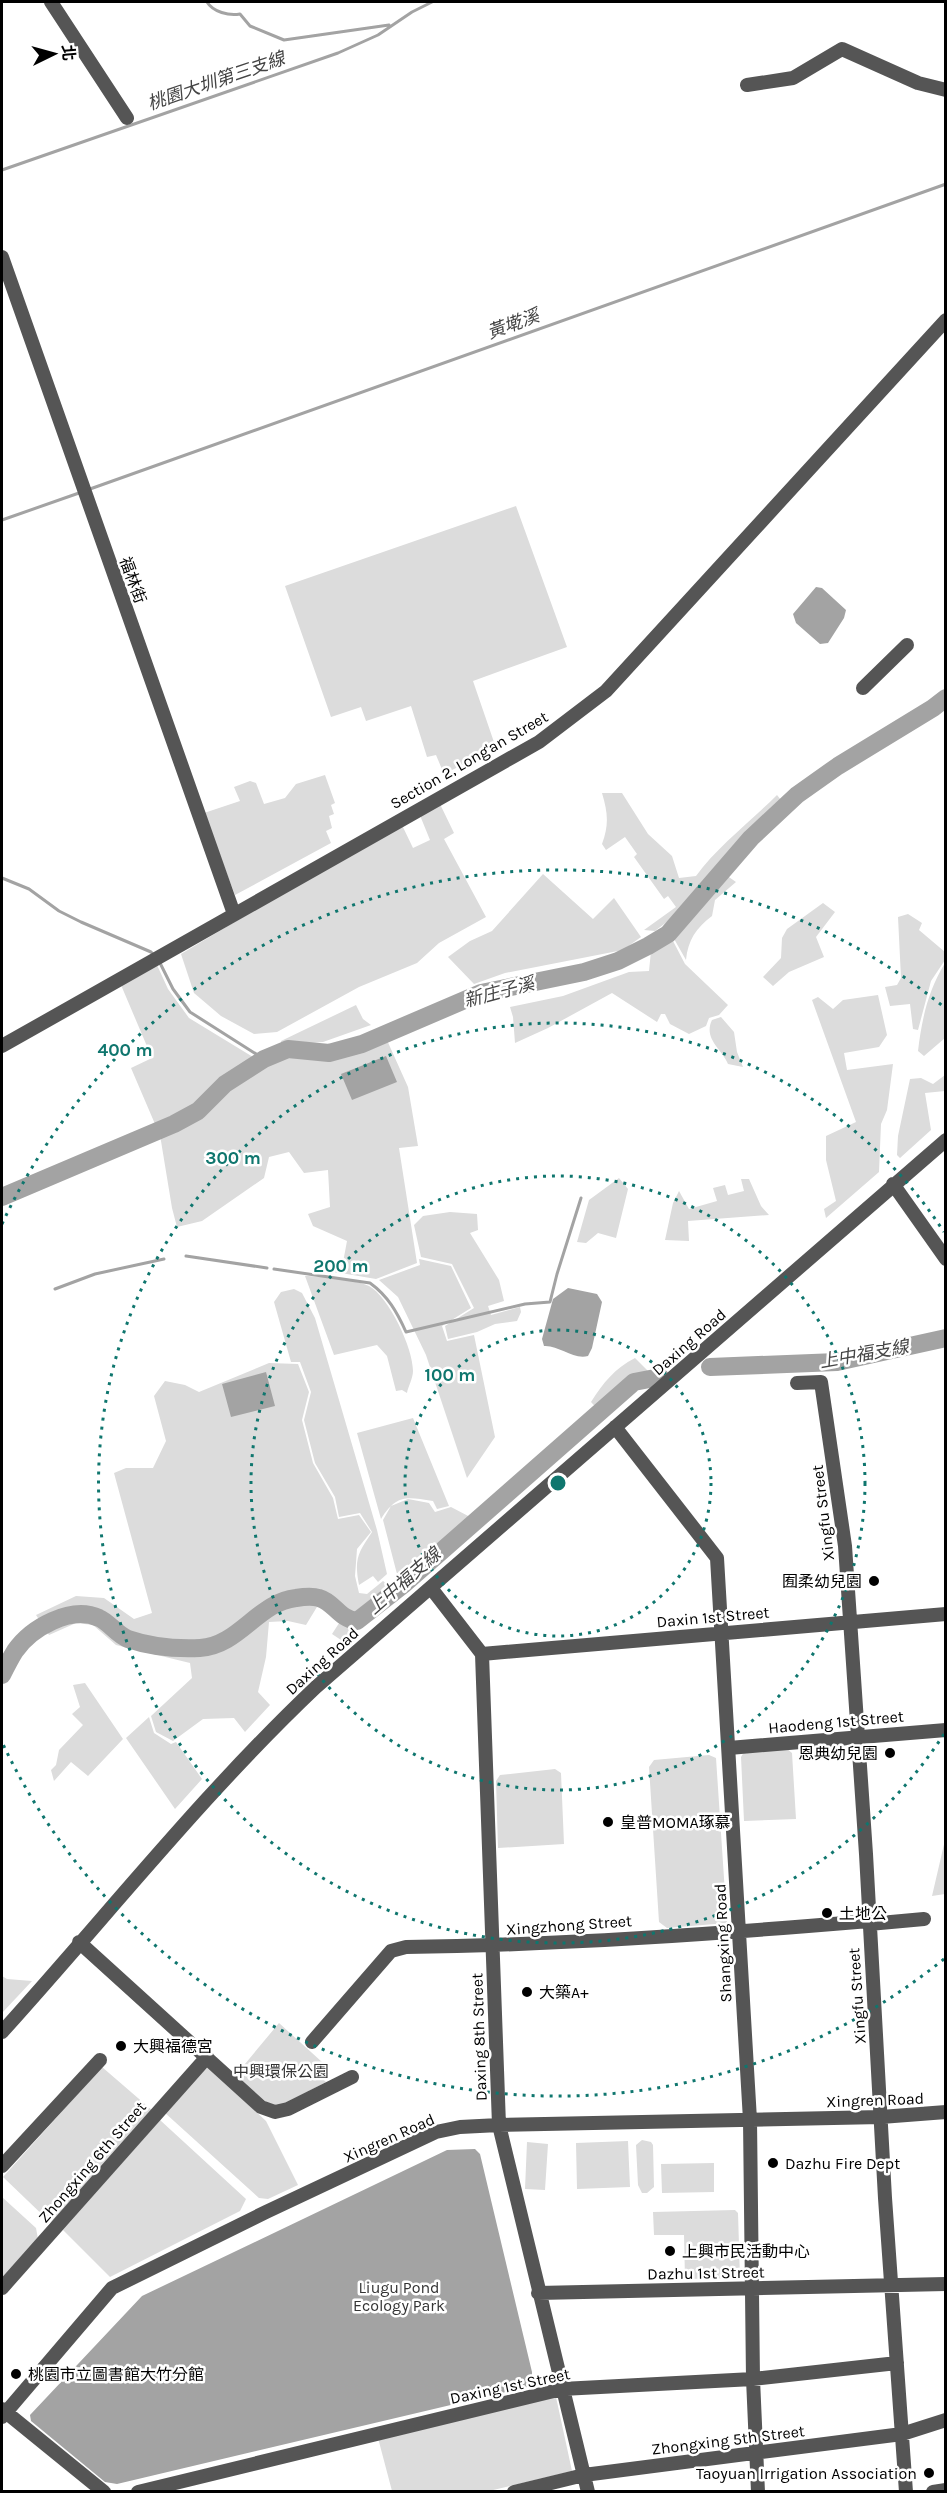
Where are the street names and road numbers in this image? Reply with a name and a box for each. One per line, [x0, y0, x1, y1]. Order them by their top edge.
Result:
street label: 福林街 [116, 554, 150, 606]
street label: Section 2, Long'an Street [387, 707, 551, 813]
street label: Daxing Road [648, 1305, 730, 1379]
street label: Xingfu Street [808, 1464, 838, 1562]
street label: Daxin 1st Street [656, 1603, 770, 1631]
street label: Daxing Road [282, 1623, 362, 1699]
street label: Haodeng 1st Street [767, 1707, 905, 1737]
street label: Shangxing Road [710, 1883, 736, 2003]
street label: Xingzhong Street [505, 1911, 633, 1939]
street label: Xingfu Street [844, 1947, 870, 2045]
street label: Daxing 8th Street [467, 1973, 491, 2101]
street label: Xingren Road [826, 2089, 924, 2111]
street label: Zhongxing 6th Street [34, 2097, 150, 2227]
street label: Xingren Road [340, 2109, 438, 2167]
street label: Dazhu 1st Street [647, 2262, 765, 2284]
street label: Daxing 1st Street [448, 2364, 572, 2408]
street label: Zhongxing 5th Street [650, 2421, 806, 2459]

